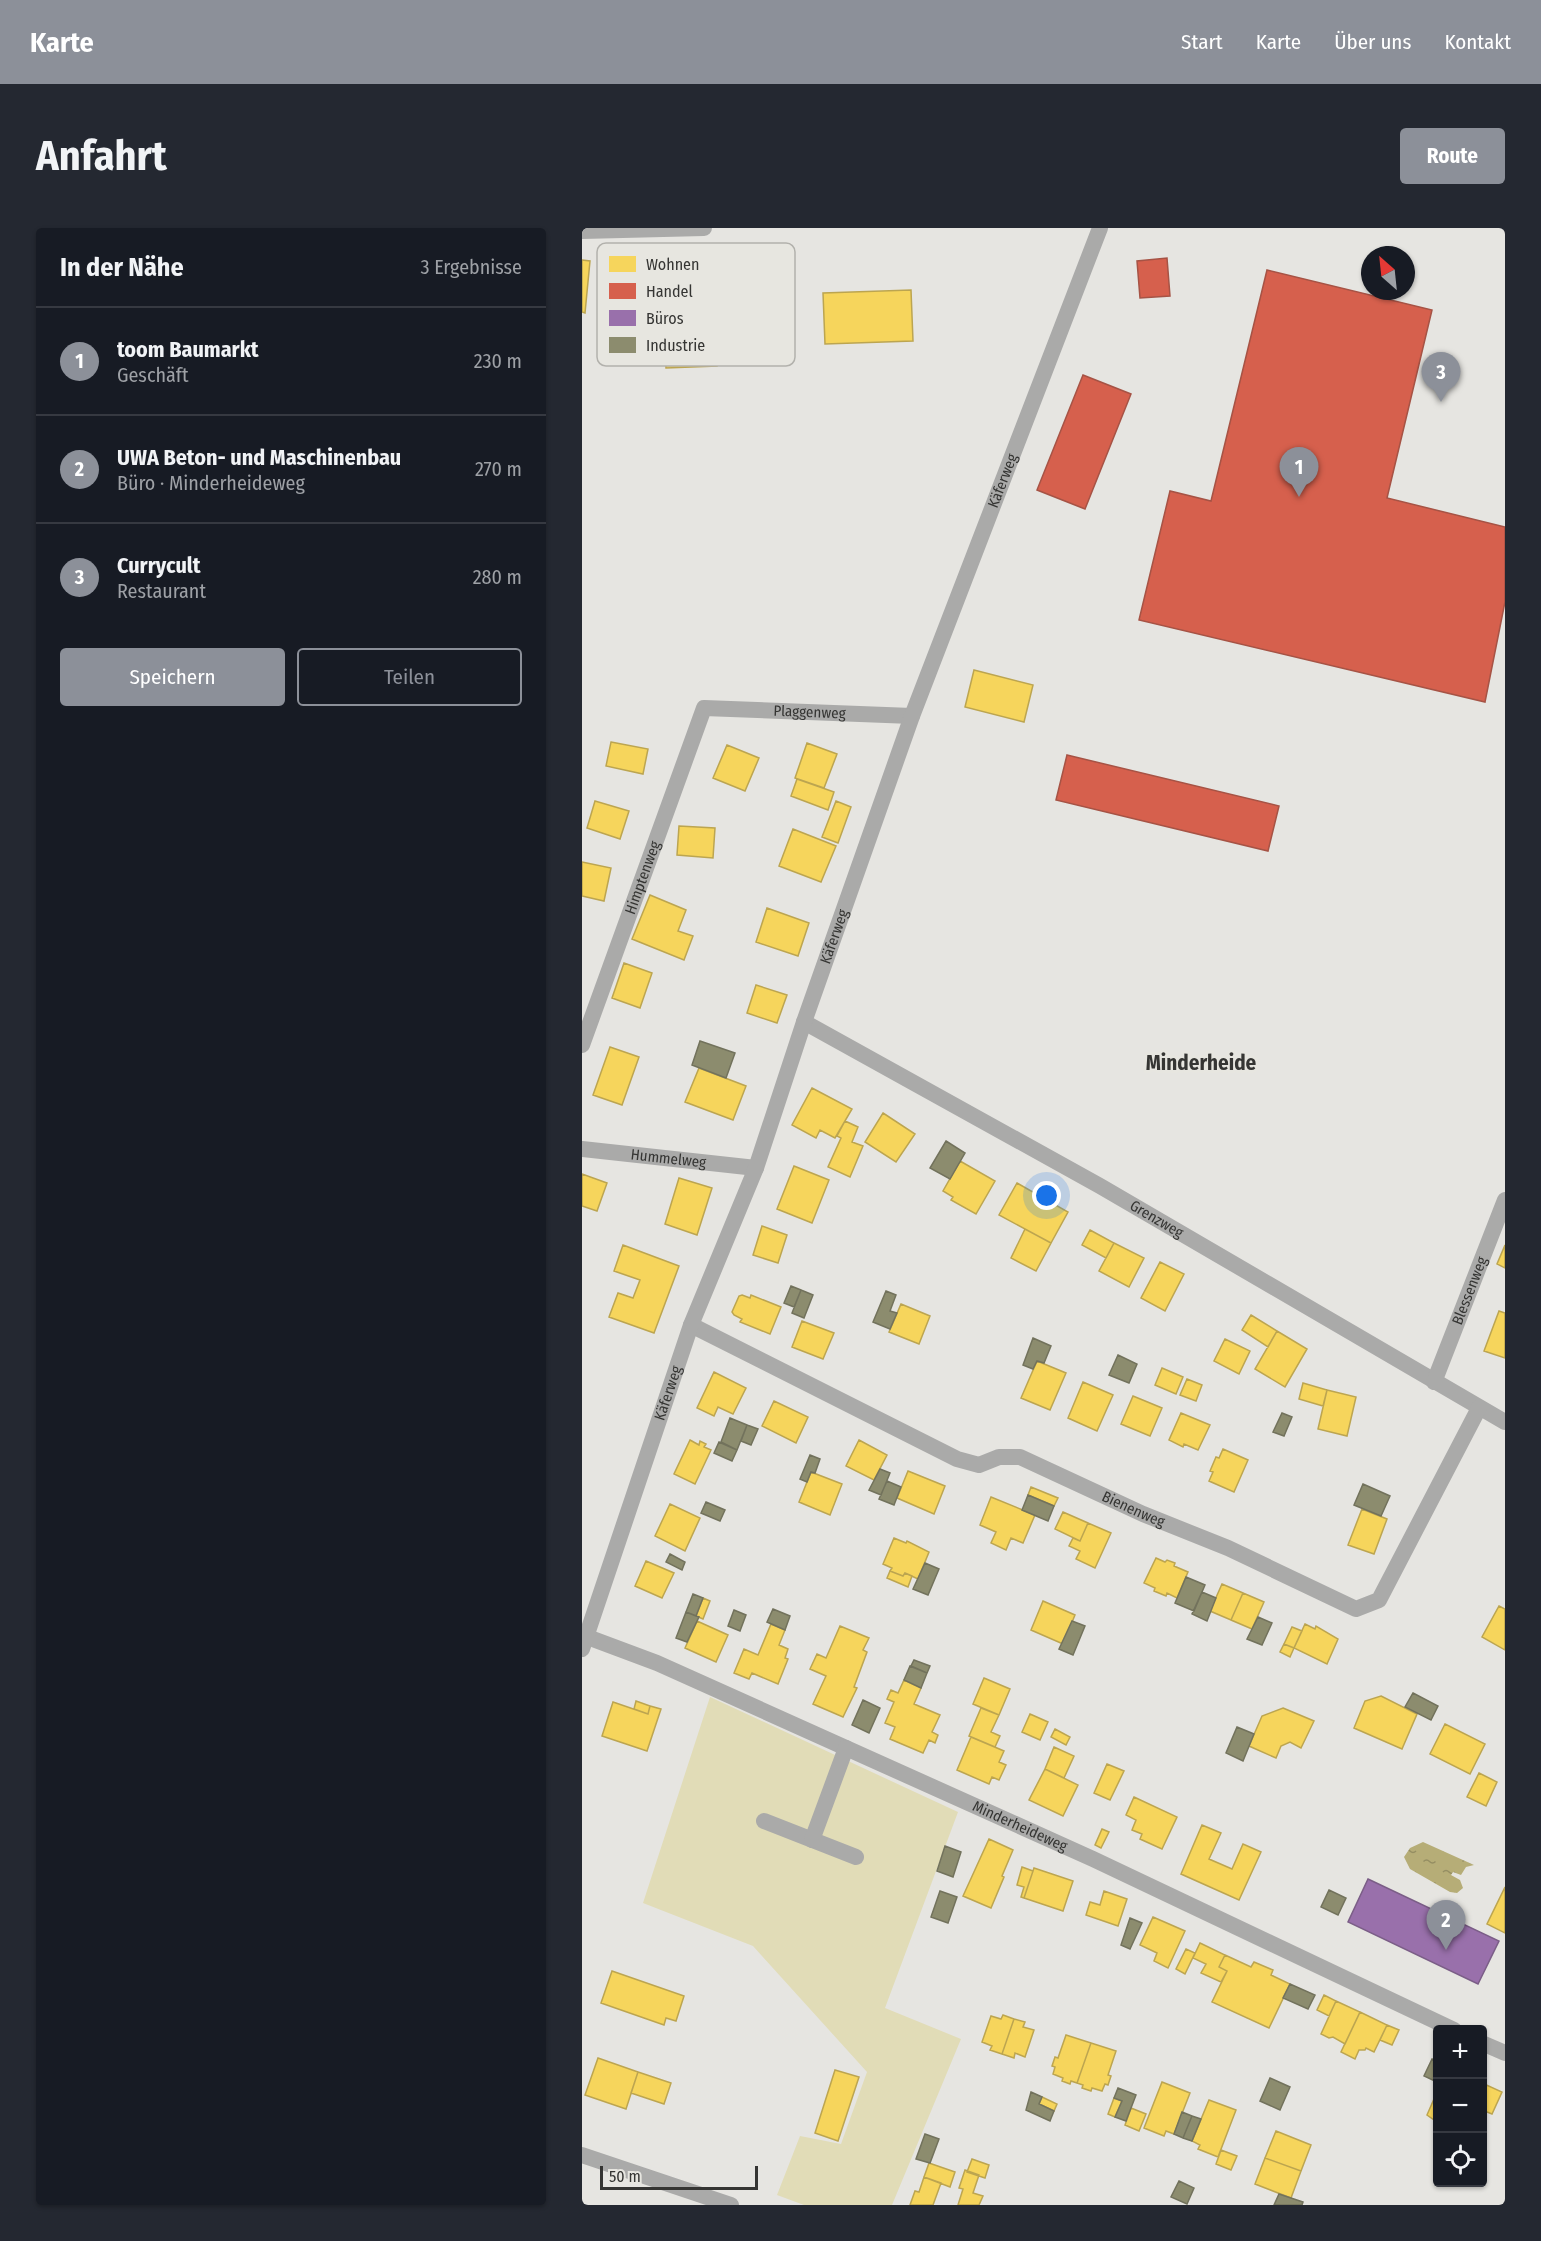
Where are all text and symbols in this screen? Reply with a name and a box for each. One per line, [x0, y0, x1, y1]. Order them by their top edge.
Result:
text: Karte [30, 26, 94, 59]
text: Start [1181, 29, 1223, 55]
text: Karte [1256, 29, 1301, 55]
text: Über uns [1334, 29, 1411, 55]
text: Kontakt [1444, 29, 1511, 55]
button: Route [1400, 128, 1505, 184]
text: Anfahrt [36, 131, 167, 181]
legend [597, 243, 795, 366]
north arrow [1361, 246, 1415, 300]
text: In der Nähe [60, 252, 184, 283]
text: 3 Ergebnisse [420, 255, 522, 279]
text: Wohnen [646, 255, 699, 274]
text: Handel [646, 282, 693, 301]
text: Büros [646, 309, 684, 328]
text: toom Baumarkt [117, 336, 259, 363]
text: Industrie [646, 336, 705, 355]
text: 1 [75, 349, 84, 373]
text: 230 m [474, 349, 522, 373]
pin: 3 [1422, 352, 1460, 402]
text: Geschäft [117, 363, 188, 387]
text: UWA Beton- und Maschinenbau [117, 444, 401, 471]
pin: 1 [1280, 448, 1318, 497]
street label: Käferweg [984, 451, 1021, 510]
text: 2 [75, 457, 84, 481]
text: 270 m [475, 457, 522, 481]
text: Büro · Minderheideweg [117, 471, 305, 495]
text: Currycult [117, 552, 201, 579]
text: 3 [75, 565, 84, 589]
text: 280 m [473, 565, 522, 589]
text: Restaurant [117, 579, 206, 603]
button: Speichern [60, 648, 285, 706]
button: Teilen [297, 648, 522, 706]
street label: Plaggenweg [773, 702, 846, 722]
street label: Himptenweg [621, 838, 664, 917]
street label: Käferweg [816, 907, 852, 966]
district label: Minderheide [1146, 1050, 1257, 1076]
street label: Hummelweg [630, 1145, 707, 1172]
your location [1032, 1181, 1061, 1210]
street label: Grenzweg [1127, 1196, 1187, 1242]
street label: Blessenweg [1448, 1254, 1491, 1327]
street label: Käferweg [651, 1363, 686, 1423]
street label: Bienenweg [1099, 1487, 1167, 1531]
street label: Minderheideweg [970, 1797, 1070, 1855]
pin: 2 [1426, 1900, 1466, 1950]
map controls [1433, 2025, 1487, 2187]
button: + [1433, 2025, 1487, 2079]
button: − [1433, 2079, 1487, 2133]
button: locate [1433, 2133, 1487, 2187]
scale bar [600, 2163, 758, 2190]
text: 50 m [609, 2167, 641, 2186]

